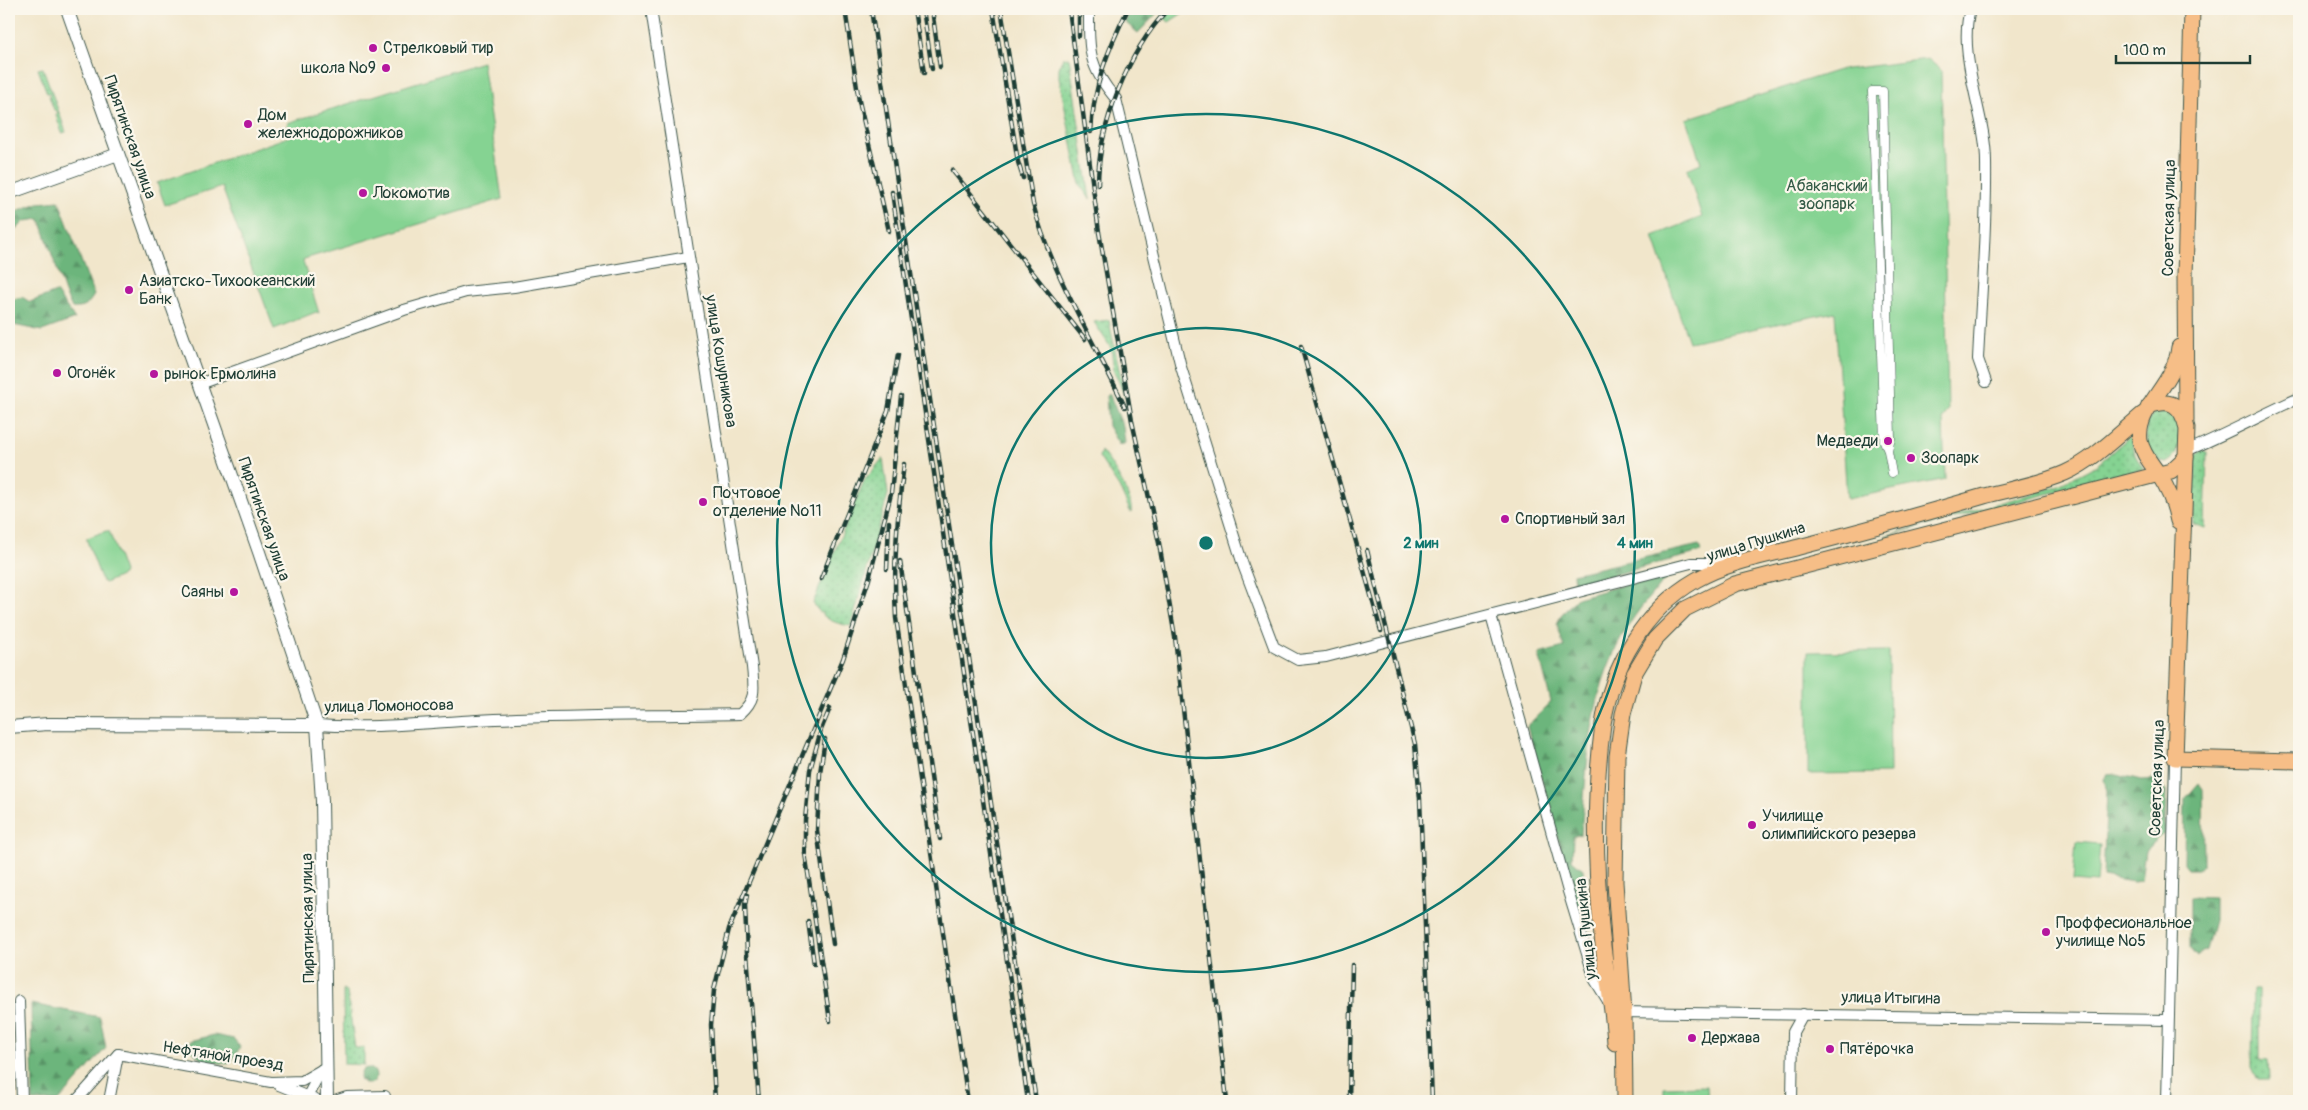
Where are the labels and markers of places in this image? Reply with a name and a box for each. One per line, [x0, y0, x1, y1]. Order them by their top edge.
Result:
place label: Стрелковый тир [383, 38, 494, 58]
marker: Стрелковый тир [367, 42, 379, 54]
place label: школа №9 [301, 58, 376, 78]
marker: школа №9 [380, 62, 392, 74]
place label: Дом жележнодорожников [257, 105, 404, 143]
marker: Дом жележнодорожников [242, 118, 254, 130]
place label: Локомотив [372, 183, 450, 203]
marker: Локомотив [357, 187, 369, 199]
place label: Азиатско-Тихоокеанский Банк [139, 271, 315, 309]
marker: Азиатско-Тихоокеанский Банк [123, 284, 135, 296]
place label: Огонёк [67, 363, 116, 383]
place label: рынок Ермолина [164, 364, 276, 384]
marker: Огонёк [51, 367, 63, 379]
marker: рынок Ермолина [148, 368, 160, 380]
place label: Медведи [1817, 431, 1878, 451]
marker: Медведи [1882, 435, 1894, 447]
place label: Зоопарк [1921, 448, 1979, 468]
marker: Зоопарк [1905, 452, 1917, 464]
place label: Почтовое отделение №11 [713, 483, 822, 521]
marker: Почтовое отделение №11 [697, 496, 709, 508]
place label: Спортивный зал [1515, 509, 1625, 529]
marker: Спортивный зал [1499, 513, 1511, 525]
centre of rings [1197, 534, 1215, 552]
place label: Саяны [181, 582, 224, 602]
marker: Саяны [228, 586, 240, 598]
place label: Училище олимпийского резерва [1762, 806, 1916, 844]
marker: Училище олимпийского резерва [1746, 819, 1758, 831]
place label: Проффесиональное училище №5 [2055, 913, 2192, 951]
marker: Проффесиональное училище №5 [2040, 926, 2052, 938]
place label: Держава [1701, 1028, 1760, 1048]
marker: Держава [1686, 1032, 1698, 1044]
place label: Пятёрочка [1840, 1039, 1914, 1059]
marker: Пятёрочка [1824, 1043, 1836, 1055]

